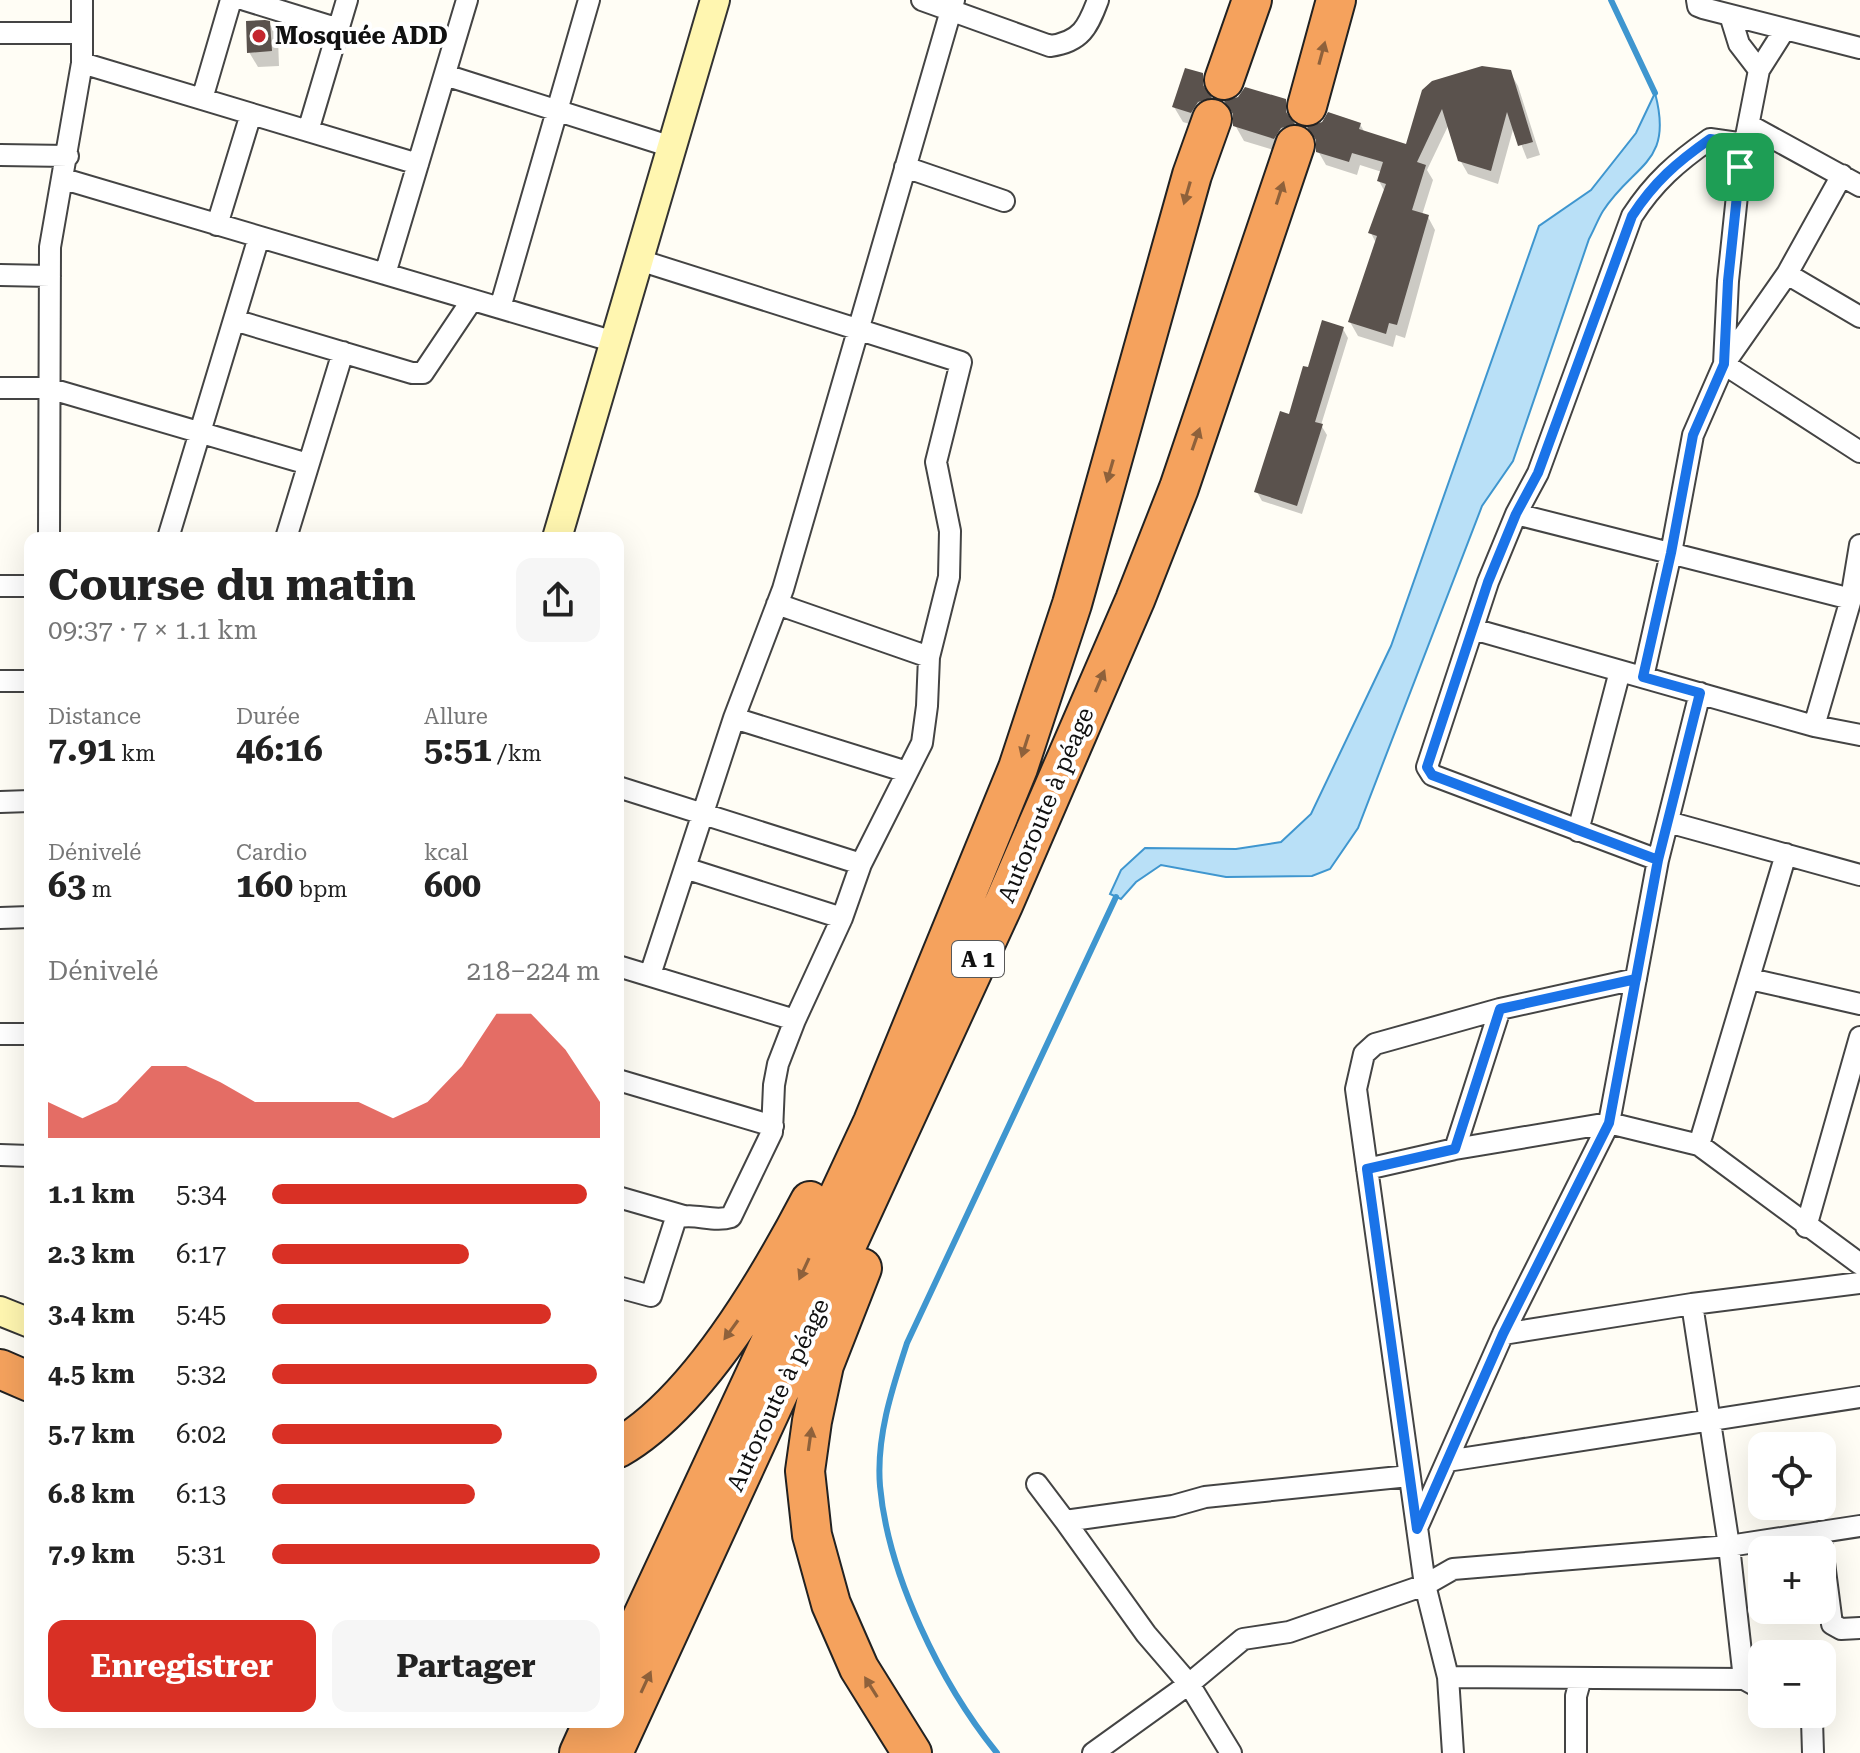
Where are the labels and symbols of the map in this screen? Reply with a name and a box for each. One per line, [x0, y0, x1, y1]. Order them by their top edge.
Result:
place label: Mosquée ADD [275, 22, 448, 50]
marker: Mosquée ADD [250, 27, 268, 45]
one-way arrow [1316, 41, 1329, 65]
pin [1706, 133, 1774, 201]
one-way arrow [1274, 181, 1287, 205]
one-way arrow [1180, 182, 1193, 206]
one-way arrow [1190, 427, 1203, 451]
one-way arrow [1103, 458, 1115, 483]
one-way arrow [1094, 669, 1107, 692]
street label: Autoroute à péage [992, 703, 1100, 907]
one-way arrow [1019, 734, 1031, 758]
road number: A 1 [952, 941, 1004, 977]
one-way arrow [797, 1257, 811, 1281]
street label: Autoroute à péage [721, 1294, 835, 1496]
one-way arrow [723, 1319, 739, 1341]
one-way arrow [804, 1426, 817, 1451]
one-way arrow [639, 1670, 652, 1694]
one-way arrow [864, 1676, 878, 1698]

